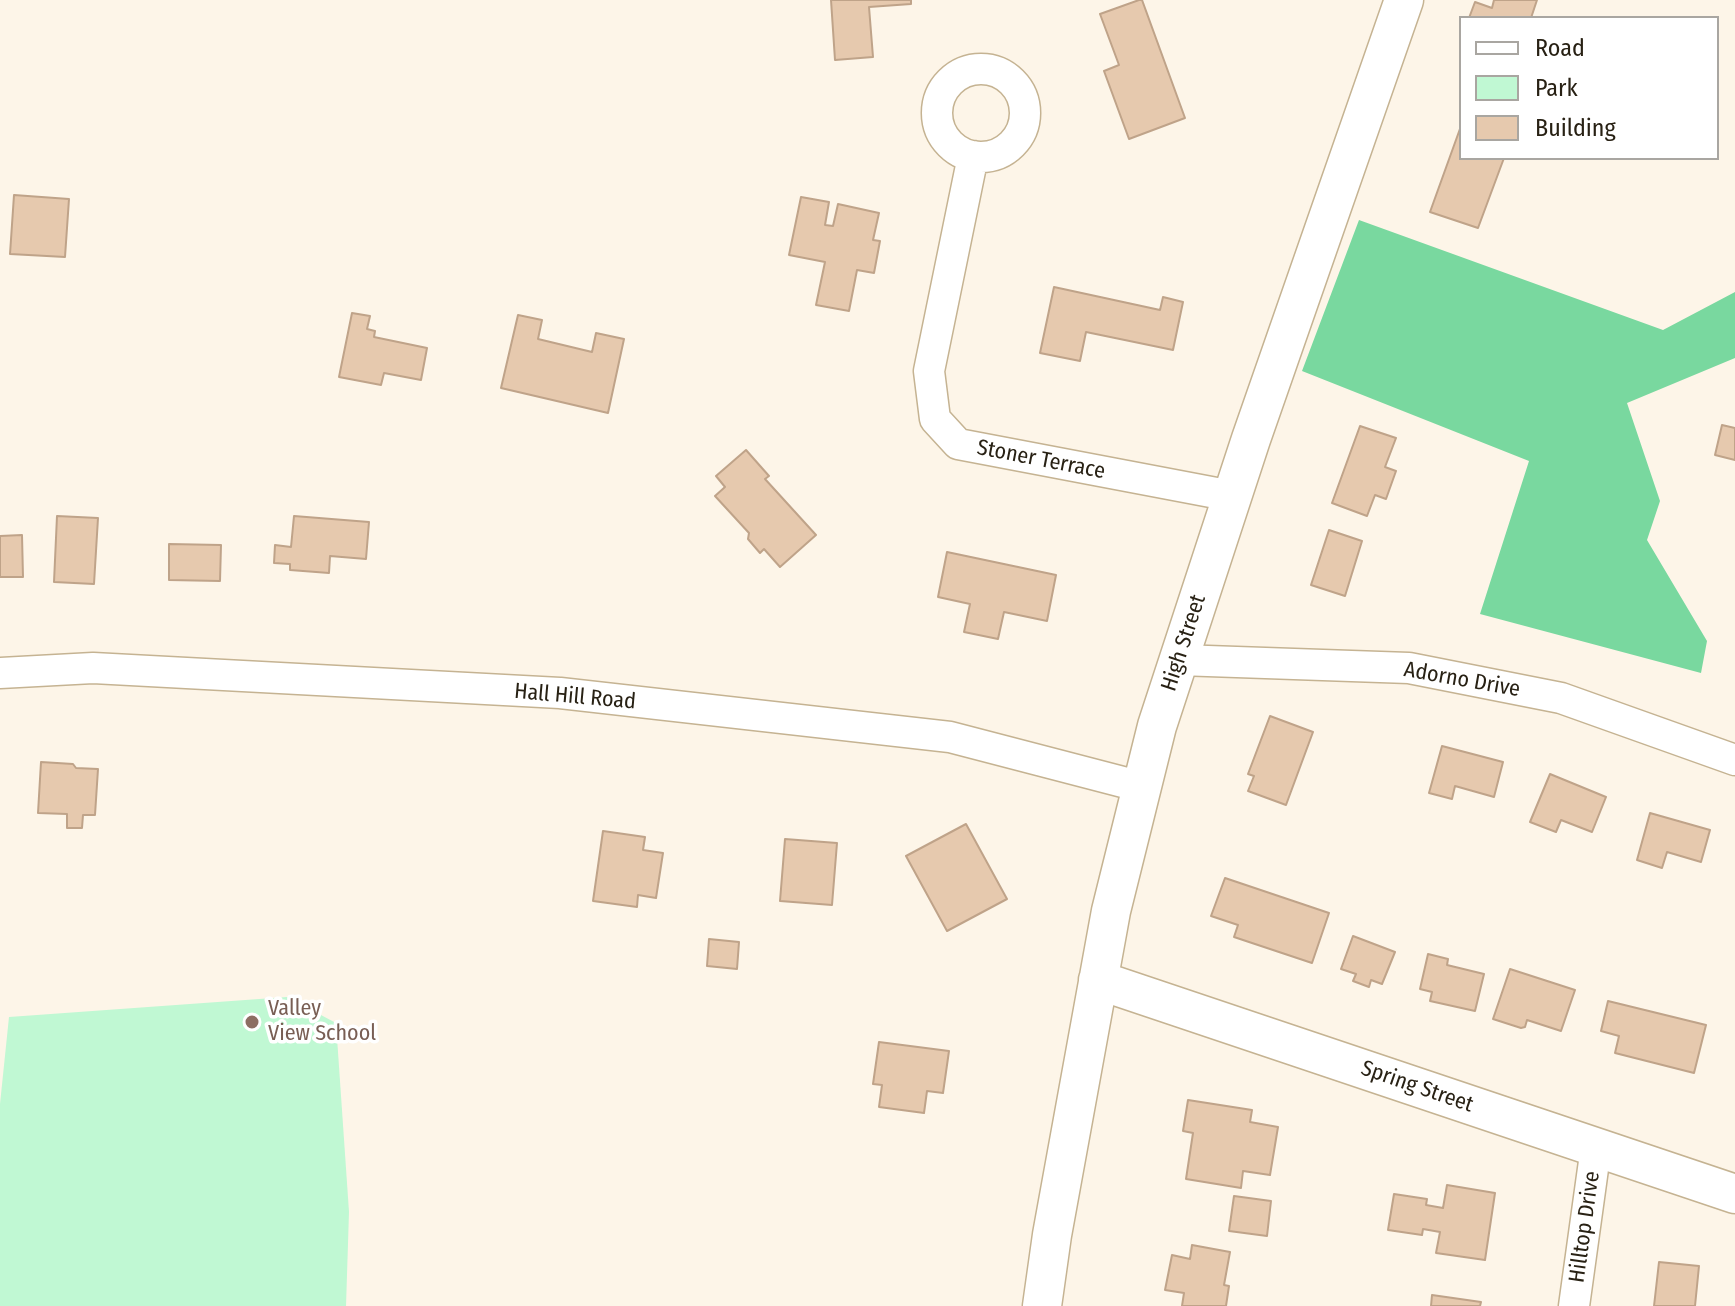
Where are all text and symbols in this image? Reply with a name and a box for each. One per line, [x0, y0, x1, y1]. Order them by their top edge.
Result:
legend [1459, 16, 1719, 160]
text: Road [1535, 34, 1585, 62]
text: Park [1535, 74, 1578, 102]
text: Building [1535, 114, 1616, 142]
street label: Stoner Terrace [975, 435, 1107, 485]
street label: High Street [1156, 591, 1212, 695]
street label: Adorno Drive [1402, 657, 1522, 703]
street label: Hall Hill Road [513, 679, 637, 715]
place label: Valley View School [268, 996, 376, 1048]
marker: Valley View School [243, 1013, 261, 1031]
street label: Spring Street [1357, 1055, 1477, 1119]
street label: Hilltop Drive [1564, 1170, 1606, 1284]

